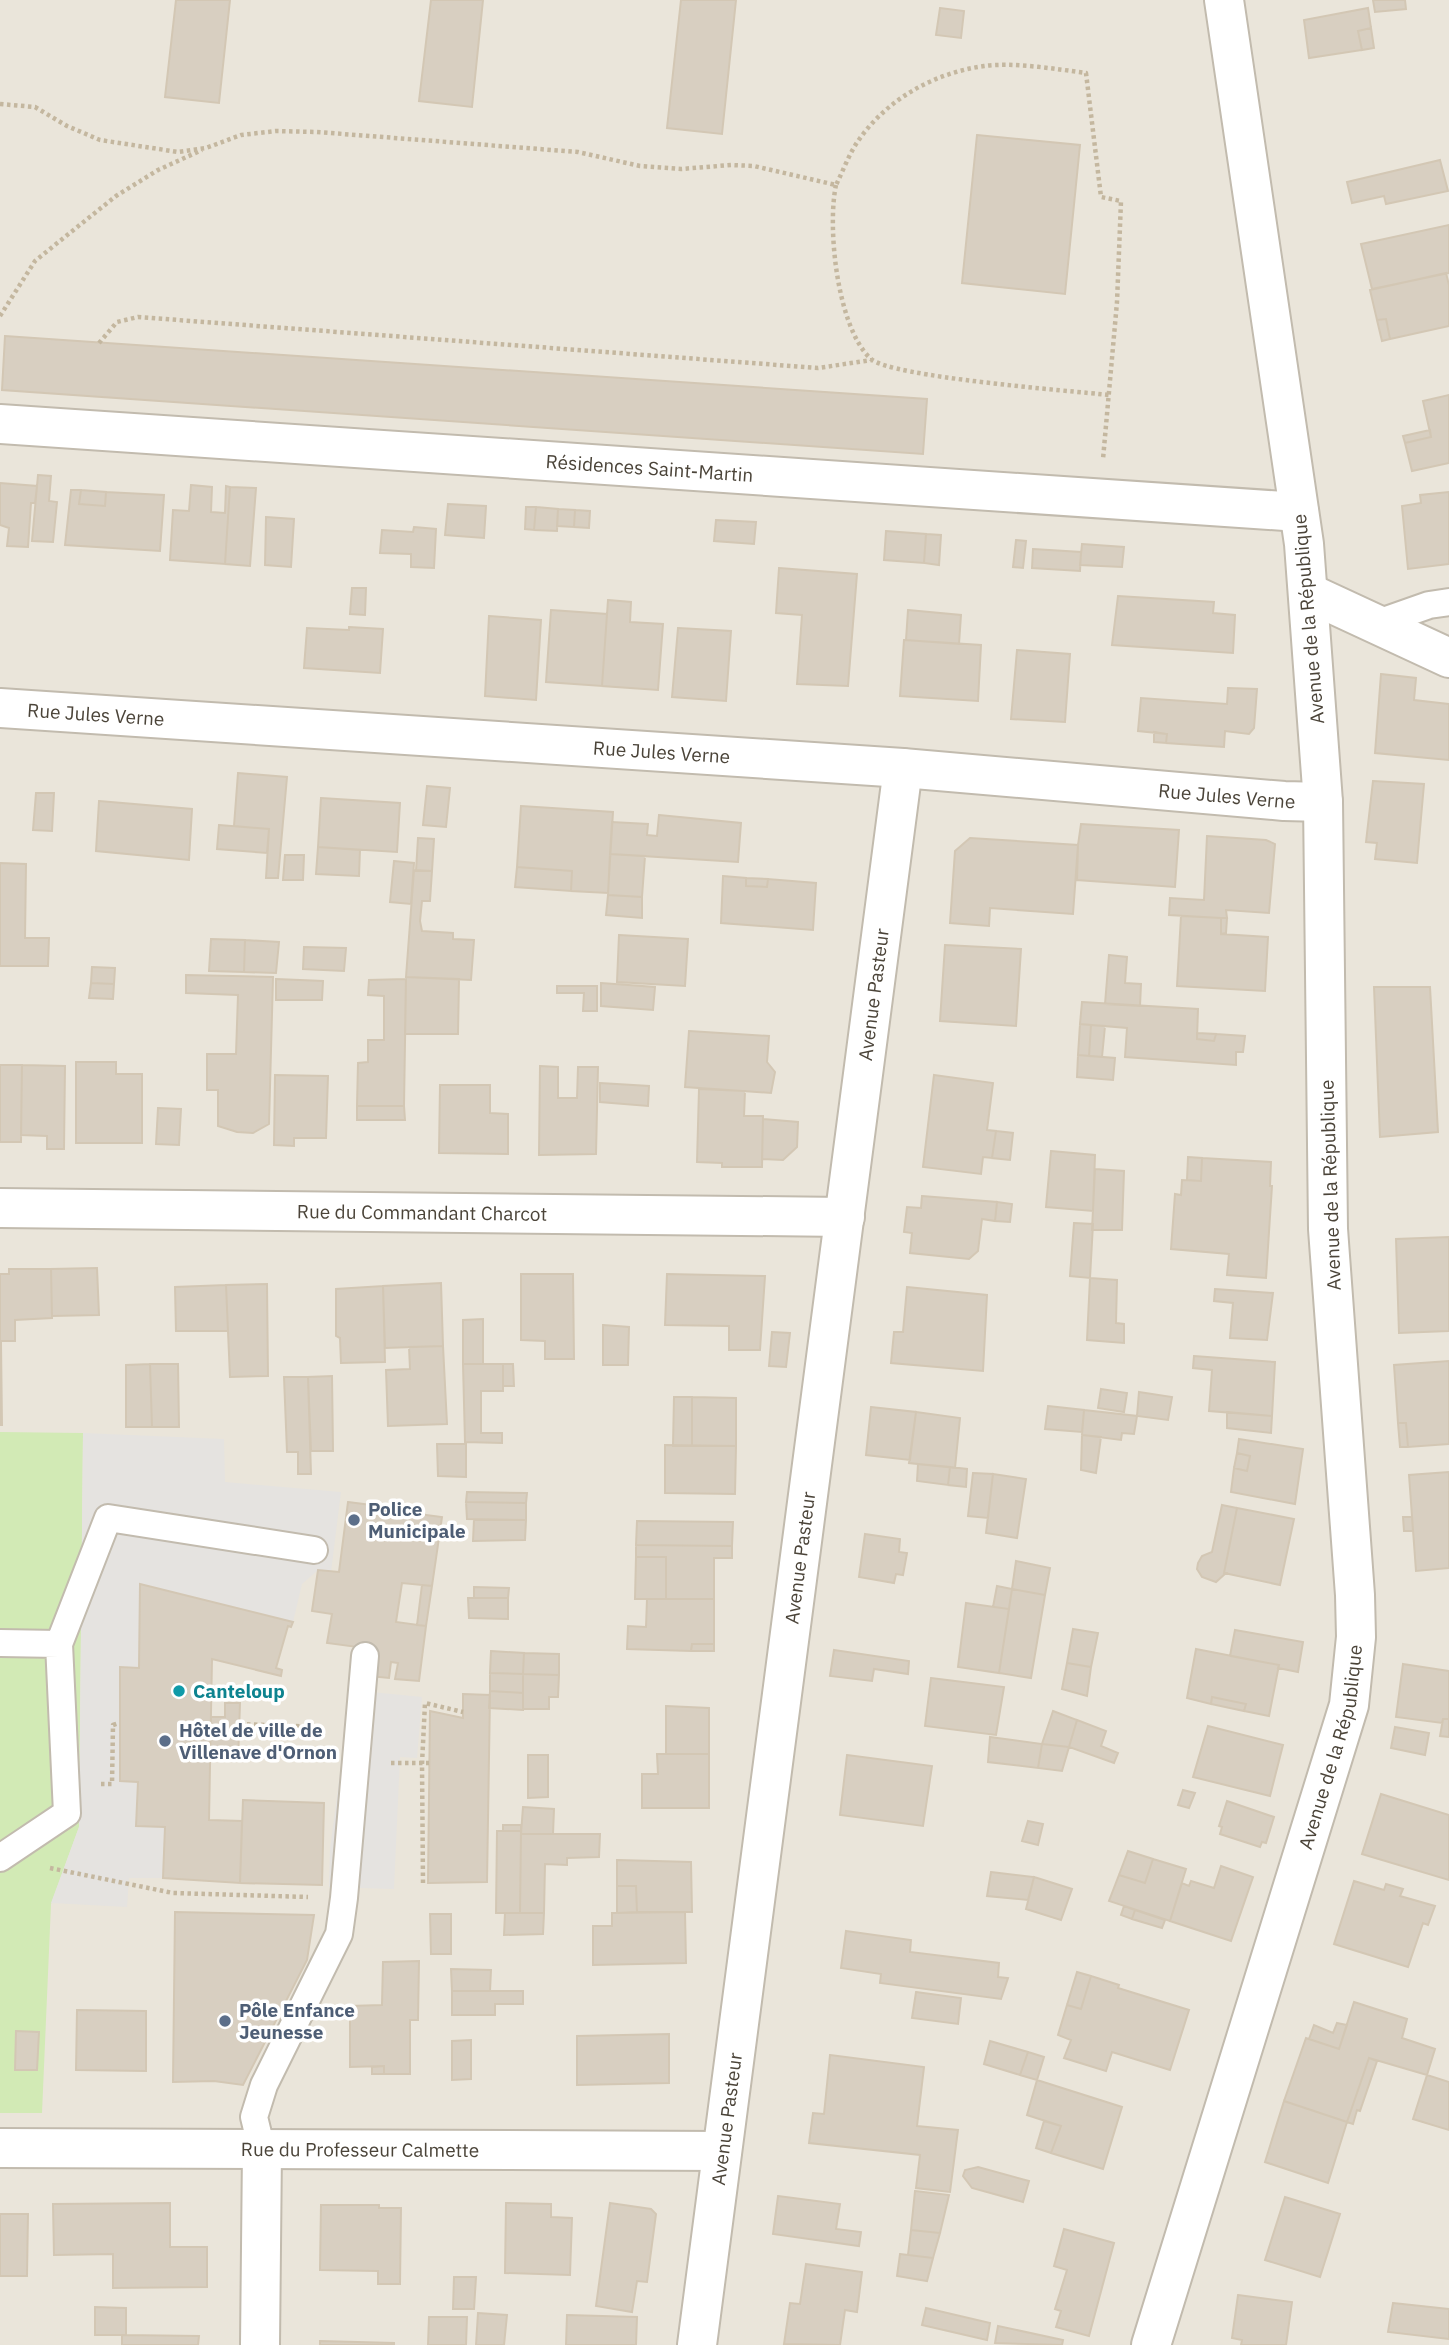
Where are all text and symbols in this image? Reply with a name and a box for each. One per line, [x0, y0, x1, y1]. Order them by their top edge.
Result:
street label: Résidences Saint-Martin [545, 449, 754, 487]
street label: Avenue de la République [1287, 513, 1329, 725]
street label: Rue Jules Verne [26, 698, 165, 731]
street label: Rue Jules Verne [592, 735, 731, 768]
street label: Rue Jules Verne [1157, 778, 1296, 813]
street label: Avenue Pasteur [853, 927, 894, 1062]
street label: Avenue de la République [1314, 1079, 1346, 1291]
street label: Rue du Commandant Charcot [297, 1199, 547, 1226]
street label: Avenue Pasteur [779, 1490, 820, 1625]
place label: Police Municipale [368, 1497, 466, 1543]
marker: Police Municipale [346, 1512, 362, 1528]
street label: Avenue de la République [1293, 1643, 1367, 1852]
place label: Canteloup [193, 1679, 285, 1703]
marker: Canteloup [171, 1683, 187, 1699]
place label: Hôtel de ville de Villenave d'Ornon [179, 1718, 337, 1764]
marker: Hôtel de ville de Villenave d'Ornon [157, 1733, 173, 1749]
place label: Pôle Enfance Jeunesse [239, 1998, 355, 2044]
marker: Pôle Enfance Jeunesse [217, 2013, 233, 2029]
street label: Avenue Pasteur [706, 2051, 747, 2187]
street label: Rue du Professeur Calmette [241, 2137, 479, 2162]

